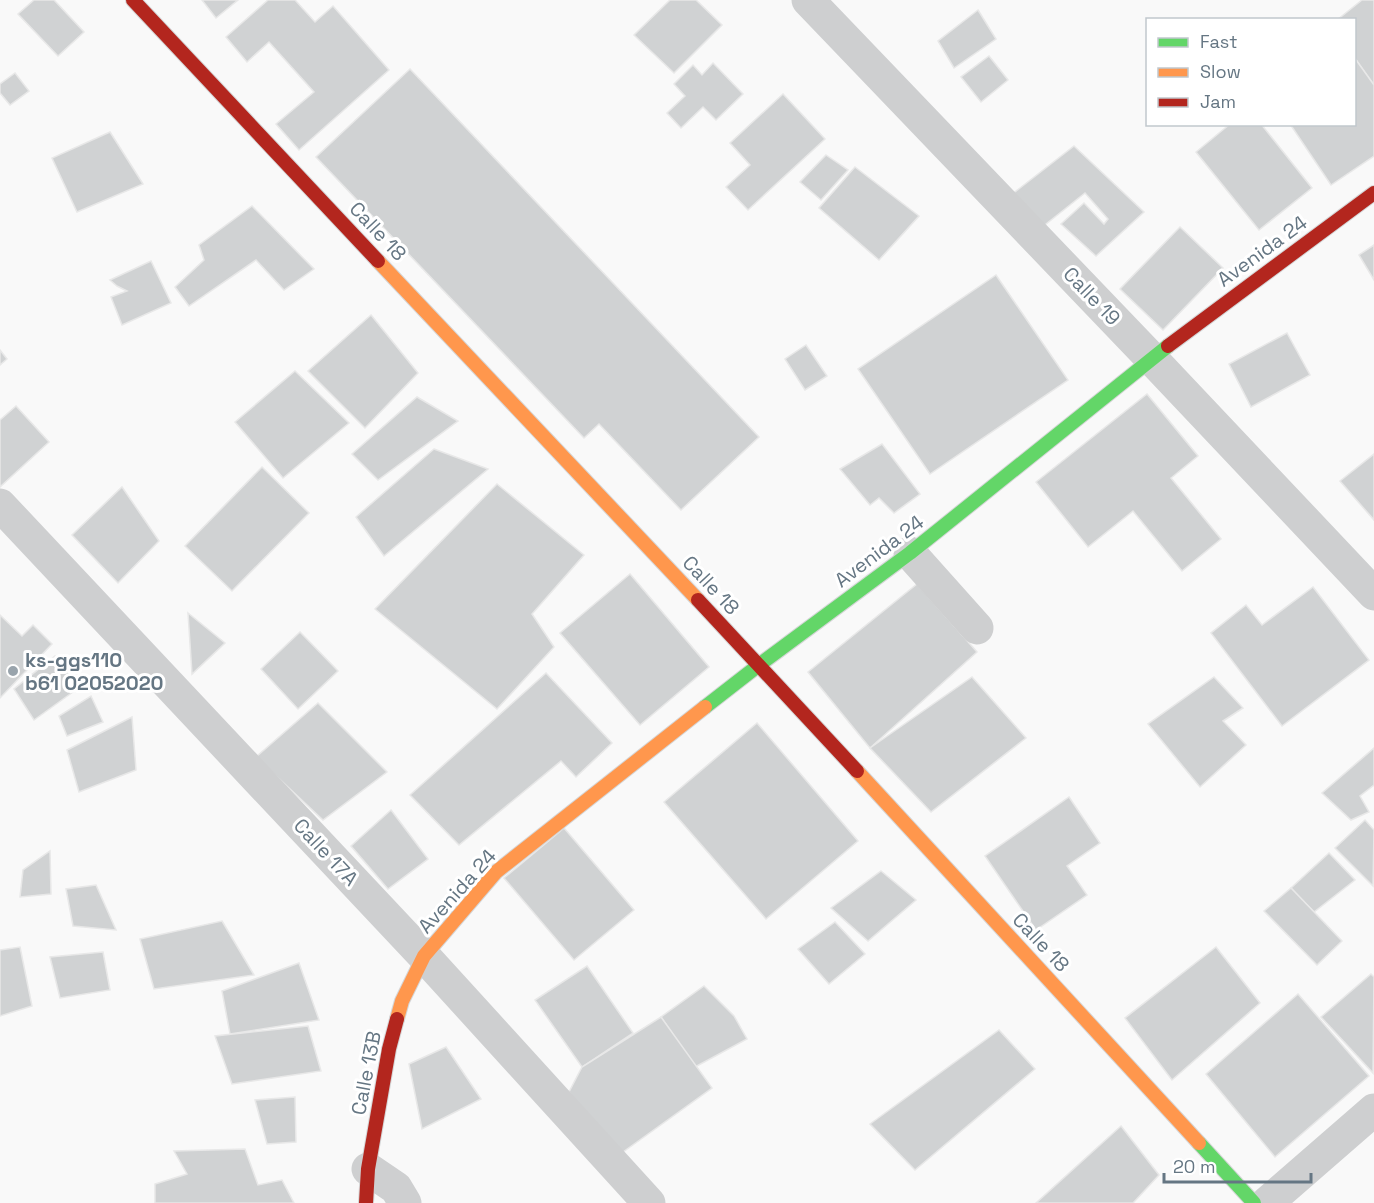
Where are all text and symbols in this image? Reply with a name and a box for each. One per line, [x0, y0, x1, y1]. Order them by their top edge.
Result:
legend [1146, 18, 1356, 126]
text: Fast [1200, 30, 1237, 53]
text: Slow [1200, 60, 1241, 83]
text: Jam [1200, 90, 1236, 113]
street label: Calle 18 [344, 196, 412, 266]
street label: Avenida 24 [1212, 210, 1312, 292]
street label: Calle 19 [1058, 261, 1126, 331]
street label: Avenida 24 [829, 509, 929, 593]
street label: Calle 18 [677, 550, 745, 620]
place label: ks-ggs110 b61 02052020 [25, 647, 163, 696]
marker: ks-ggs110 b61 02052020 [6, 664, 20, 678]
street label: Calle 17A [288, 813, 364, 892]
street label: Avenida 24 [412, 843, 502, 939]
street label: Calle 18 [1007, 907, 1075, 977]
street label: Calle 13B [345, 1029, 387, 1117]
scale bar [1164, 1146, 1311, 1184]
text: 20 m [1173, 1155, 1216, 1178]

